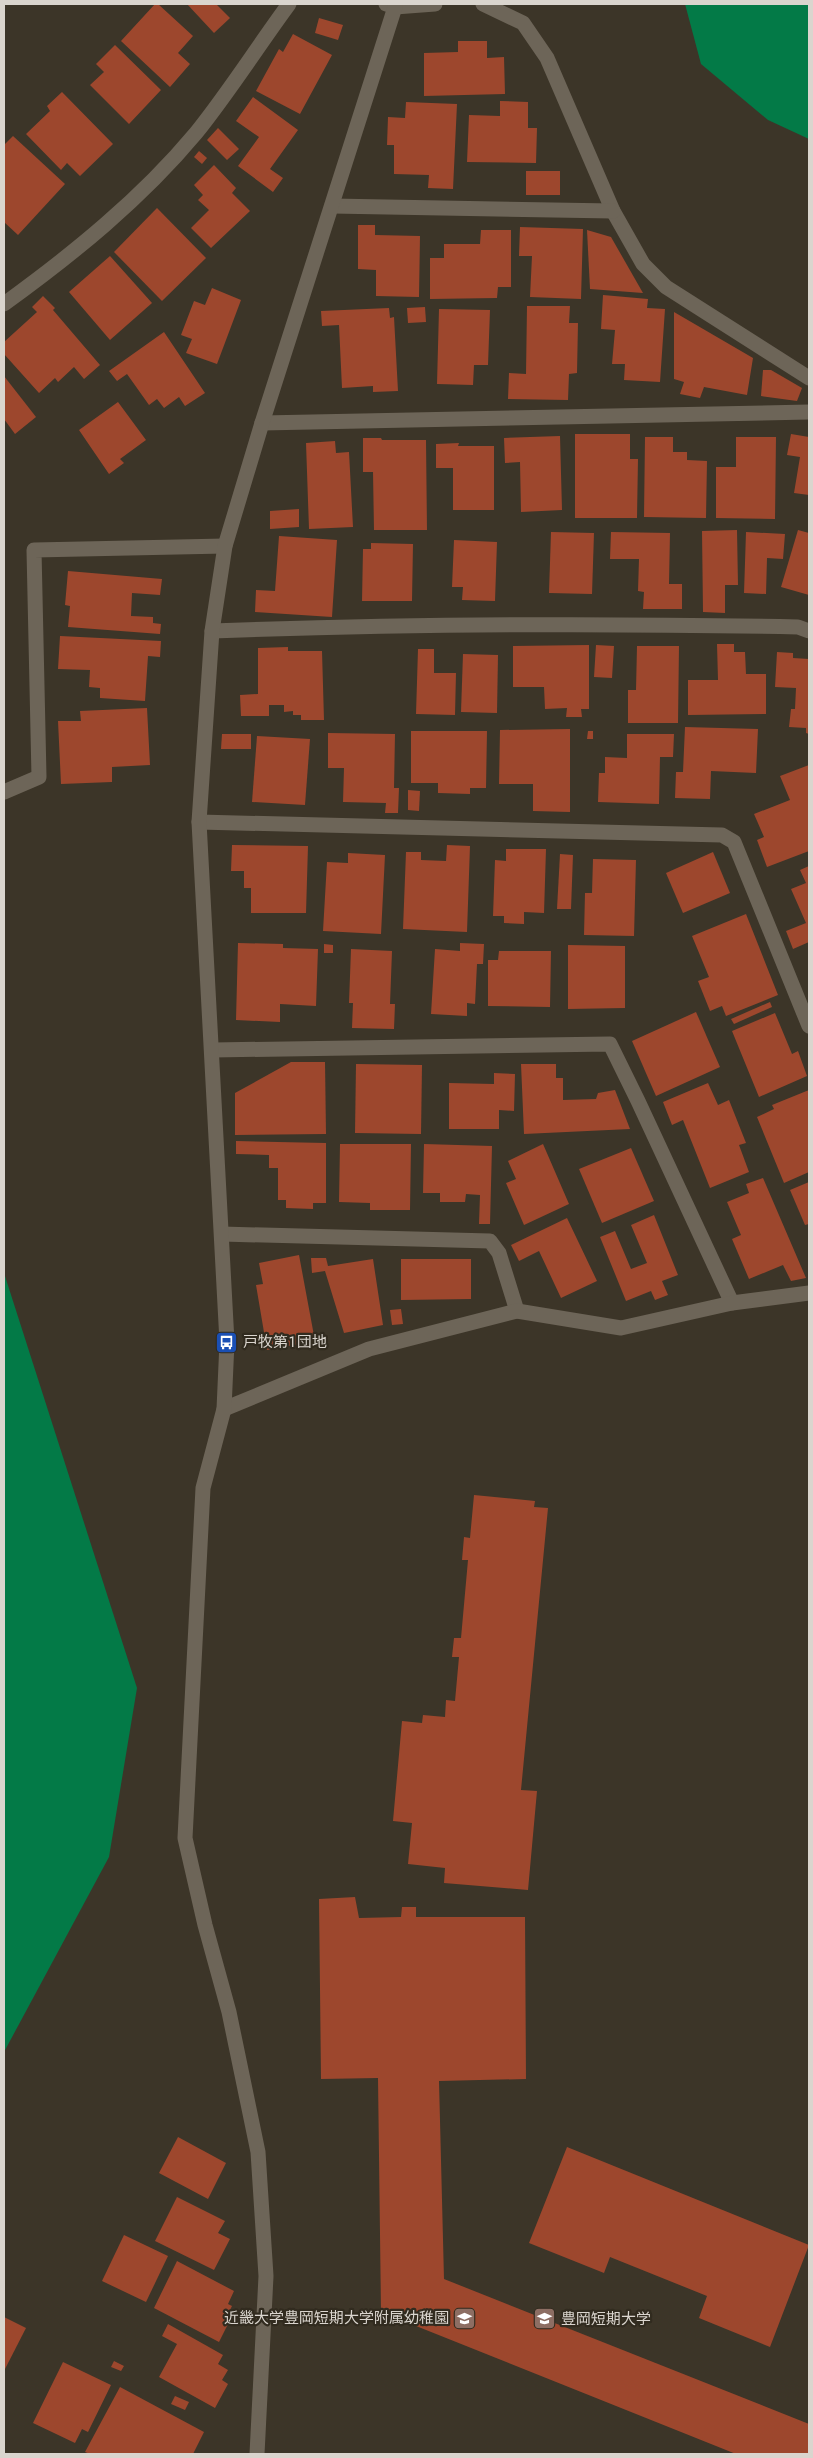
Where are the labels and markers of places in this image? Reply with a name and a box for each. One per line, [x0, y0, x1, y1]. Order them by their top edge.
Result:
bus stop icon: 戸牧第１団地 [215, 1330, 239, 1354]
place label: 戸牧第１団地 [243, 1331, 327, 1353]
school or university icon: 近畿大学豊岡短期大学附属幼稚園 [453, 2306, 477, 2330]
place label: 近畿大学豊岡短期大学附属幼稚園 [224, 2307, 449, 2329]
school or university icon: 豊岡短期大学 [533, 2307, 557, 2331]
place label: 豊岡短期大学 [561, 2308, 651, 2330]

